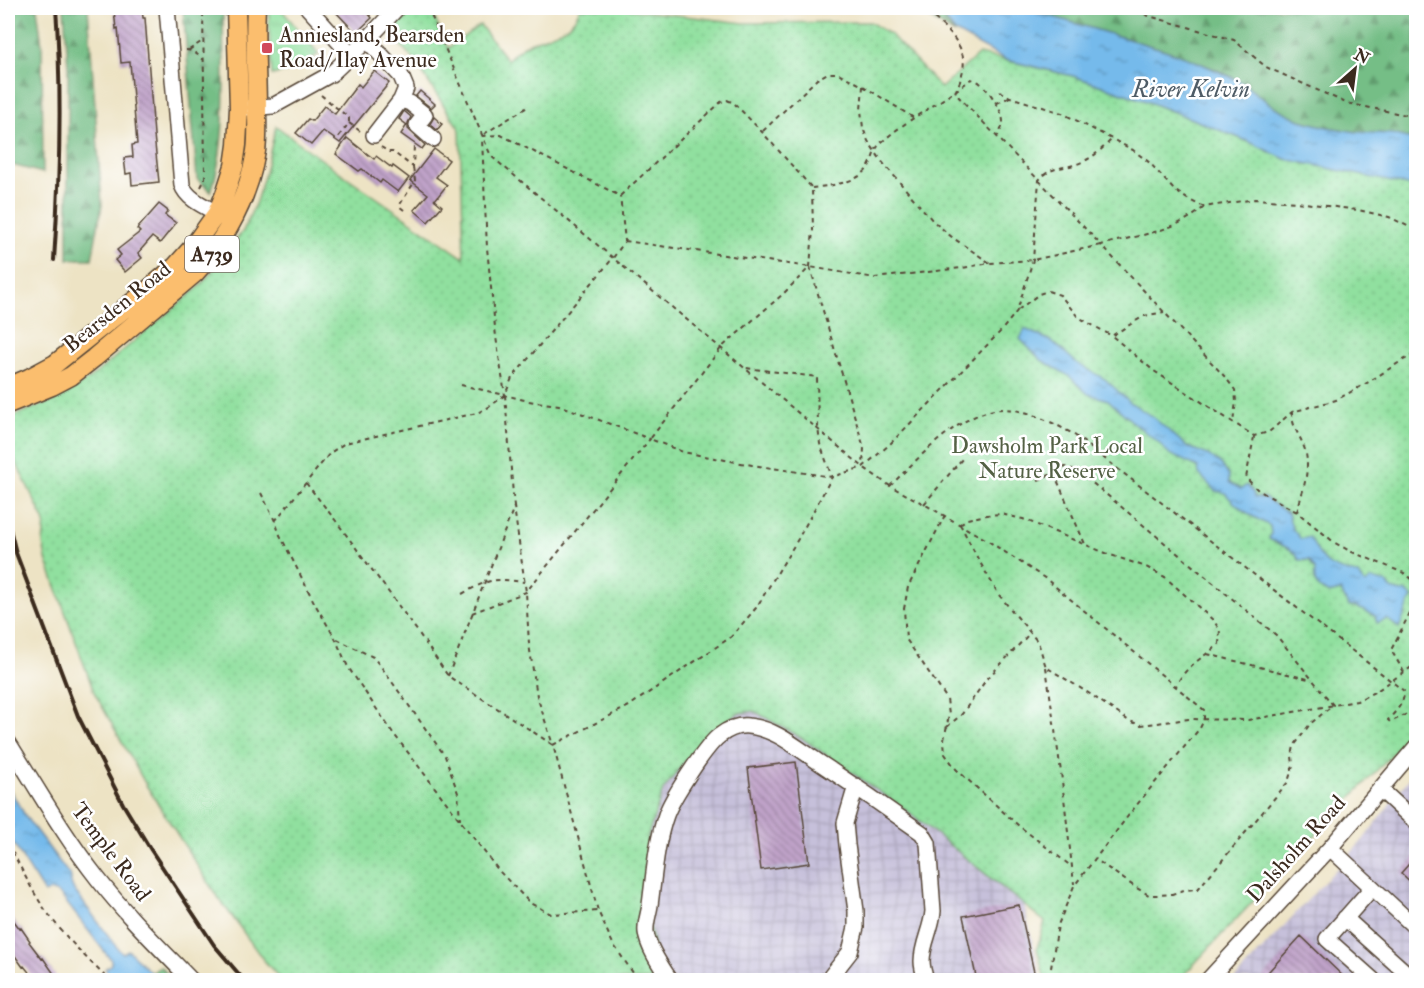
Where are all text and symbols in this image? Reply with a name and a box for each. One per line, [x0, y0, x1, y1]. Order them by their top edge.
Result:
place label: Anniesland, Bearsden Road/ Ilay Avenue [278, 21, 465, 74]
north arrow [1325, 39, 1385, 99]
marker: Anniesland, Bearsden Road/ Ilay Avenue [260, 41, 274, 55]
text: N [1350, 44, 1373, 69]
water label: River Kelvin [1131, 74, 1250, 105]
road number: A739 [185, 236, 239, 272]
street label: Bearsden Road [58, 255, 177, 359]
park label: Dawsholm Park Local Nature Reserve [951, 432, 1143, 485]
street label: Dalsholm Road [1240, 789, 1352, 909]
street label: Temple Road [64, 797, 157, 908]

